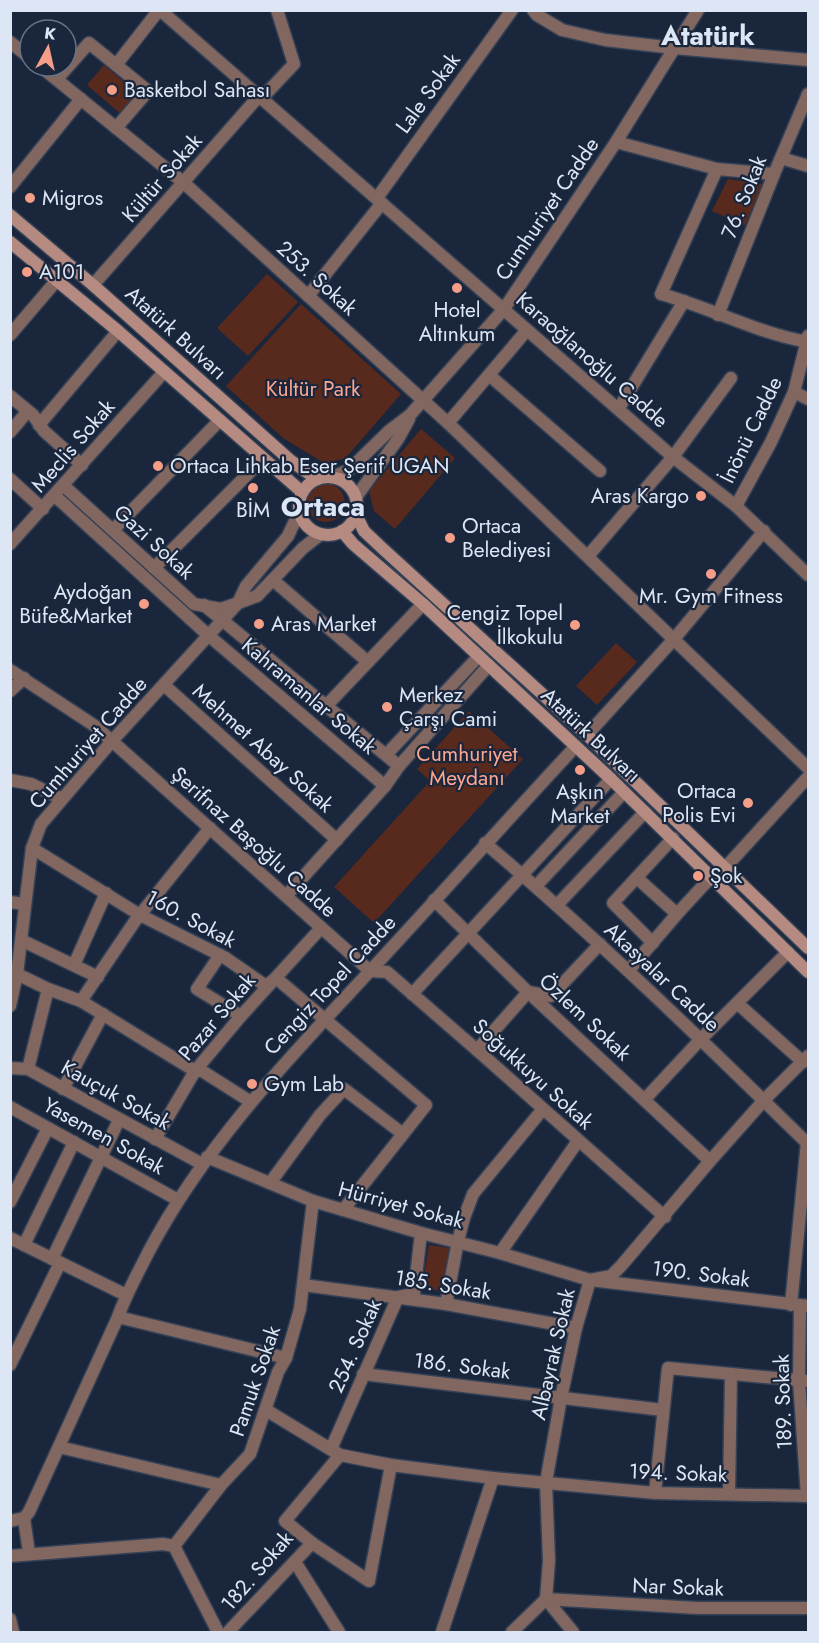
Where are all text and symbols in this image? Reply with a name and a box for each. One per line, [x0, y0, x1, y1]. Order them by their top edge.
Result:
district label: Atatürk [660, 16, 755, 55]
north arrow [18, 18, 78, 78]
text: K [43, 21, 58, 46]
street label: Lale Sokak [389, 46, 468, 139]
place label: Basketbol Sahası [124, 75, 270, 105]
marker: Basketbol Sahası [105, 83, 119, 97]
street label: Kültür Sokak [115, 127, 210, 229]
street label: Cumhuriyet Cadde [488, 131, 606, 287]
street label: 76. Sokak [714, 150, 775, 243]
place label: Migros [42, 183, 103, 213]
marker: Migros [23, 191, 37, 205]
street label: 253. Sokak [270, 234, 364, 323]
place label: A101 [39, 257, 84, 287]
marker: A101 [20, 265, 34, 279]
street label: Atatürk Bulvarı [119, 279, 233, 387]
marker: Hotel Altınkum [450, 281, 464, 295]
street label: Karaoğlanoğlu Cadde [509, 285, 675, 435]
place label: Hotel Altınkum [419, 295, 495, 349]
street label: İnönü Cadde [712, 371, 790, 488]
park label: Kültür Park [266, 374, 361, 404]
street label: Meclis Sokak [24, 392, 122, 499]
place label: Ortaca Lihkab Eser Şerif UGAN [170, 451, 449, 481]
marker: Ortaca Lihkab Eser Şerif UGAN [151, 459, 165, 473]
marker: BİM [246, 481, 260, 495]
place label: Aras Kargo [591, 481, 689, 511]
district label: Ortaca [281, 487, 365, 526]
marker: Aras Kargo [694, 489, 708, 503]
place label: BİM [236, 495, 270, 525]
street label: Gazi Sokak [107, 498, 202, 587]
place label: Ortaca Belediyesi [462, 511, 551, 565]
marker: Ortaca Belediyesi [443, 531, 457, 545]
marker: Mr. Gym Fitness [704, 567, 718, 581]
place label: Aydoğan Büfe&Market [19, 577, 132, 631]
place label: Mr. Gym Fitness [639, 581, 783, 611]
marker: Aydoğan Büfe&Market [137, 597, 151, 611]
place label: Cengiz Topel İlkokulu [447, 598, 563, 652]
place label: Aras Market [271, 609, 376, 639]
marker: Aras Market [252, 617, 266, 631]
marker: Cengiz Topel İlkokulu [568, 618, 582, 632]
street label: Kahramanlar Sokak [235, 631, 383, 762]
street label: Cumhuriyet Cadde [22, 670, 154, 816]
street label: Mehmet Abay Sokak [186, 677, 341, 820]
place label: Merkez Çarşı Cami [399, 680, 497, 734]
street label: Atatürk Bulvarı [534, 681, 648, 789]
marker: Merkez Çarşı Cami [380, 700, 394, 714]
park label: Cumhuriyet Meydanı [416, 739, 518, 793]
street label: Şerifnaz Başoğlu Cadde [165, 760, 343, 925]
marker: Aşkın Market [573, 763, 587, 777]
place label: Ortaca Polis Evi [662, 776, 736, 830]
place label: Aşkın Market [550, 777, 610, 831]
marker: Ortaca Polis Evi [741, 796, 755, 810]
place label: Şok [710, 861, 743, 891]
marker: Şok [691, 869, 705, 883]
street label: 160. Sokak [141, 883, 242, 956]
street label: Cengiz Topel Cadde [257, 908, 403, 1062]
street label: Akasyalar Cadde [597, 915, 727, 1039]
street label: Pazar Sokak [172, 966, 263, 1067]
street label: Özlem Sokak [532, 966, 638, 1068]
street label: Soğukkuyu Sokak [466, 1012, 601, 1137]
street label: Kauçuk Sokak [56, 1053, 177, 1138]
place label: Gym Lab [264, 1069, 344, 1099]
marker: Gym Lab [245, 1077, 259, 1091]
street label: Yasemen Sokak [38, 1090, 171, 1182]
street label: Hürriyet Sokak [335, 1174, 468, 1236]
street label: 190. Sokak [650, 1253, 752, 1295]
street label: 185. Sokak [393, 1263, 494, 1308]
street label: Albayrak Sokak [523, 1284, 583, 1423]
street label: 254. Sokak [321, 1293, 389, 1398]
street label: Pamuk Sokak [222, 1321, 288, 1440]
street label: 186. Sokak [412, 1345, 513, 1387]
street label: 189. Sokak [766, 1353, 800, 1450]
street label: 194. Sokak [629, 1456, 728, 1490]
street label: 182. Sokak [214, 1524, 301, 1617]
street label: Nar Sokak [632, 1570, 725, 1604]

